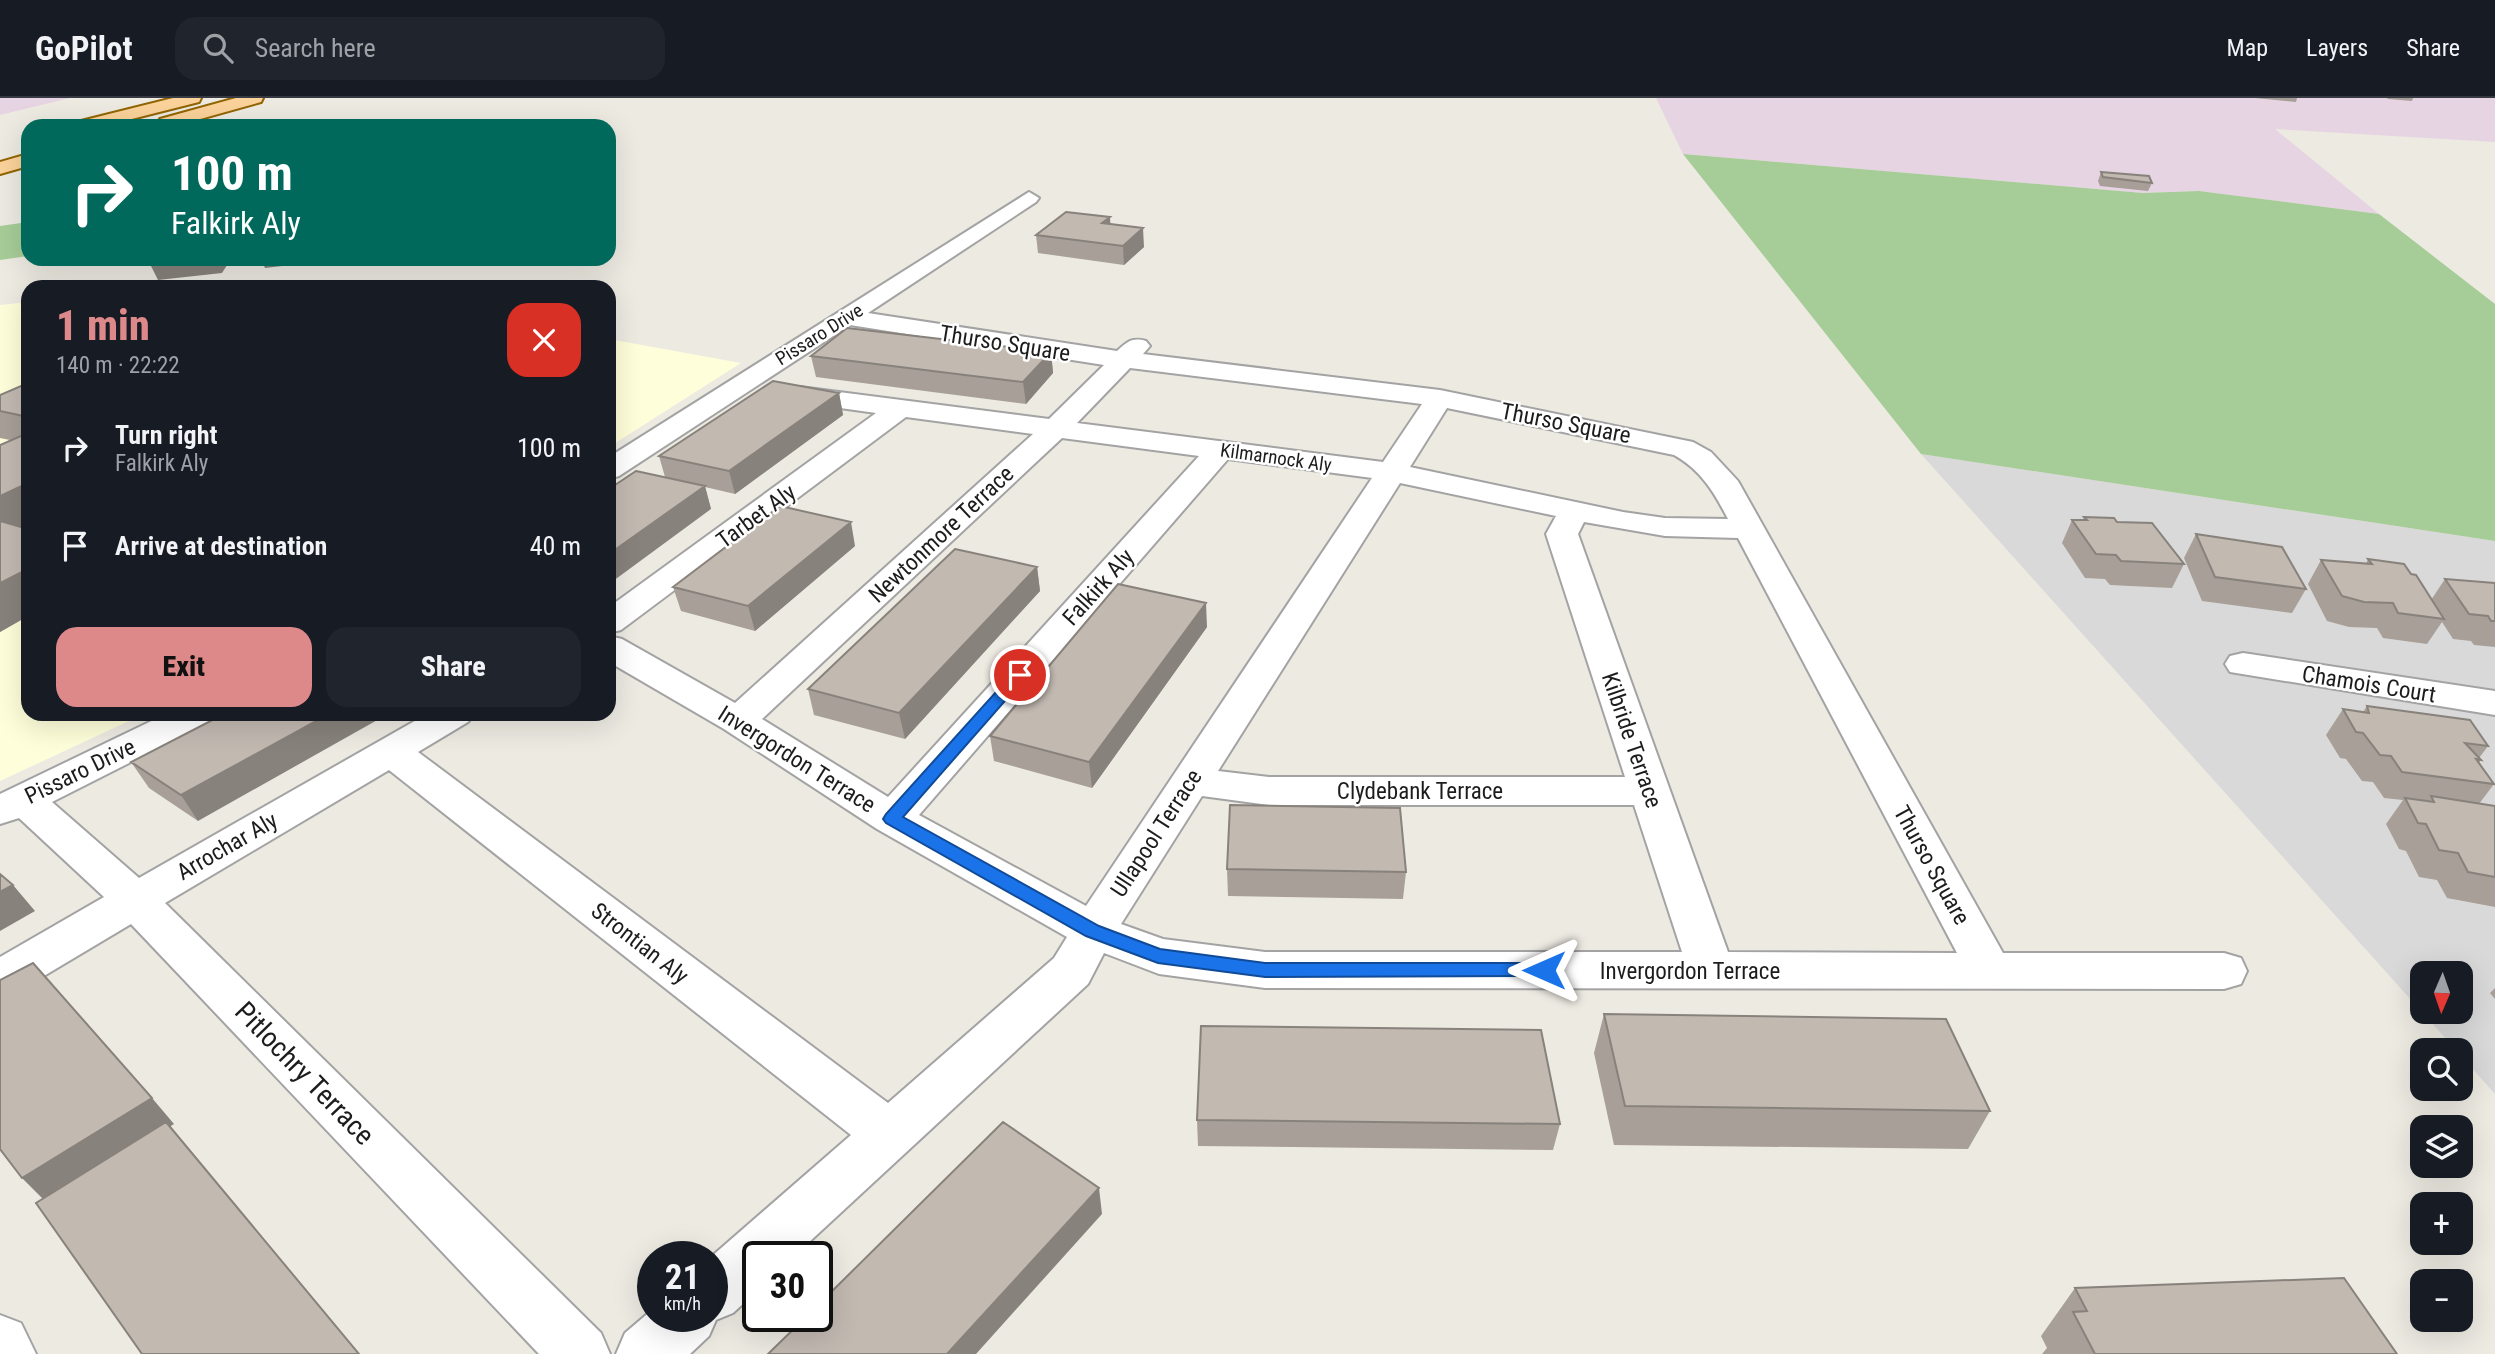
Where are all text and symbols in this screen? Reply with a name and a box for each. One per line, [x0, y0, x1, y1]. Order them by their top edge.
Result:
search box [175, 17, 665, 80]
text: GoPilot [35, 29, 133, 68]
icon: search [199, 29, 237, 67]
text: Search here [255, 33, 376, 63]
text: Map [2227, 34, 2268, 62]
text: Layers [2306, 34, 2368, 62]
text: Share [2406, 34, 2460, 62]
text: 100 m [171, 145, 293, 202]
icon: right [56, 147, 147, 238]
text: Falkirk Aly [171, 204, 301, 242]
street label: Pissaro Drive [771, 298, 867, 370]
text: 1 min [56, 301, 150, 350]
button: close [507, 303, 581, 377]
street label: Thurso Square [938, 320, 1072, 367]
text: 140 m · 22:22 [56, 352, 180, 379]
street label: Thurso Square [1499, 398, 1633, 449]
text: Turn right [115, 420, 217, 450]
icon: right [56, 429, 94, 467]
text: 100 m [517, 433, 581, 463]
street label: Kilmarnock Aly [1219, 438, 1333, 477]
text: Falkirk Aly [115, 450, 208, 477]
street label: Newtonmore Terrace [863, 460, 1019, 608]
street label: Tarbet Aly [712, 478, 801, 554]
icon: arrive [56, 527, 94, 565]
text: Arrive at destination [115, 531, 327, 561]
text: 40 m [530, 531, 581, 561]
street label: Falkirk Aly [1057, 543, 1140, 631]
button: Exit [56, 627, 312, 707]
button: Share [326, 627, 581, 707]
pin [990, 645, 1050, 705]
icon: arrive [1001, 656, 1039, 694]
street label: Chamois Court [2300, 661, 2438, 708]
street label: Kilbride Terrace [1596, 669, 1667, 811]
street label: Invergordon Terrace [713, 700, 880, 819]
street label: Pissaro Drive [21, 733, 140, 810]
street label: Ullapool Terrace [1105, 764, 1208, 902]
street label: Clydebank Terrace [1337, 778, 1503, 805]
street label: Thurso Square [1888, 801, 1975, 929]
street label: Arrochar Aly [172, 807, 283, 886]
street label: Strontian Aly [586, 897, 694, 990]
position arrow [1507, 933, 1581, 1007]
street label: Invergordon Terrace [1600, 958, 1780, 985]
north arrow [2410, 961, 2473, 1024]
map controls [2410, 961, 2473, 1332]
street label: Pitlochry Terrace [228, 995, 381, 1152]
button: search [2410, 1038, 2473, 1101]
button: layers [2410, 1115, 2473, 1178]
button: + [2410, 1192, 2473, 1255]
speed limit sign: 30 [742, 1241, 833, 1332]
text: 21 [665, 1257, 700, 1298]
button: − [2410, 1269, 2473, 1332]
text: km/h [664, 1293, 701, 1314]

